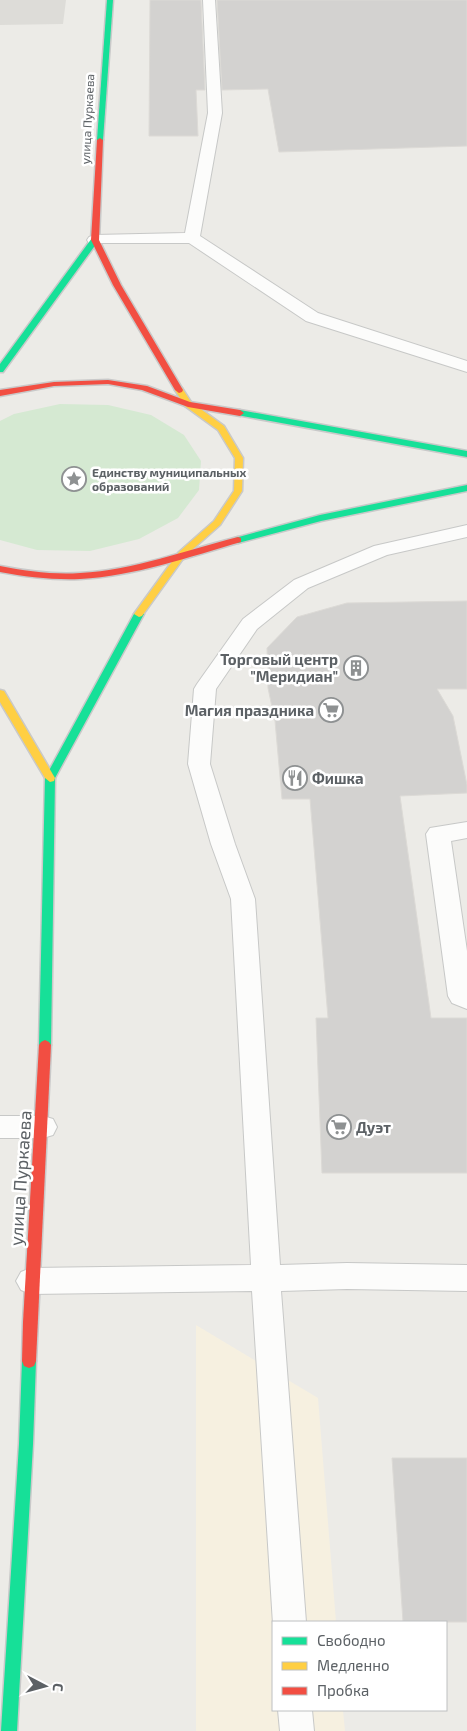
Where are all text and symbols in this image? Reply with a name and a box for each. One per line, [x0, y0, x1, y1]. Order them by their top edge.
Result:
street label: улица Пуркаева [78, 73, 97, 165]
place label: Единству муниципальных образований [92, 465, 246, 493]
place icon: Единству муниципальных образований [61, 466, 87, 492]
place label: Торговый центр "Меридиан" [220, 650, 338, 685]
building icon: Торговый центр "Меридиан" [343, 655, 369, 681]
supermarket icon: Магия праздника [318, 697, 344, 723]
place label: Магия праздника [185, 701, 314, 719]
restaurant icon: Фишка [282, 765, 308, 791]
place label: Фишка [312, 769, 364, 787]
street label: улица Пуркаева [4, 1110, 36, 1246]
supermarket icon: Дуэт [326, 1114, 352, 1140]
place label: Дуэт [356, 1118, 391, 1136]
legend [272, 1621, 447, 1711]
text: Свободно [317, 1631, 386, 1649]
text: Медленно [317, 1656, 390, 1674]
north arrow [20, 1661, 70, 1711]
text: Пробка [317, 1681, 369, 1699]
text: С [50, 1682, 67, 1692]

